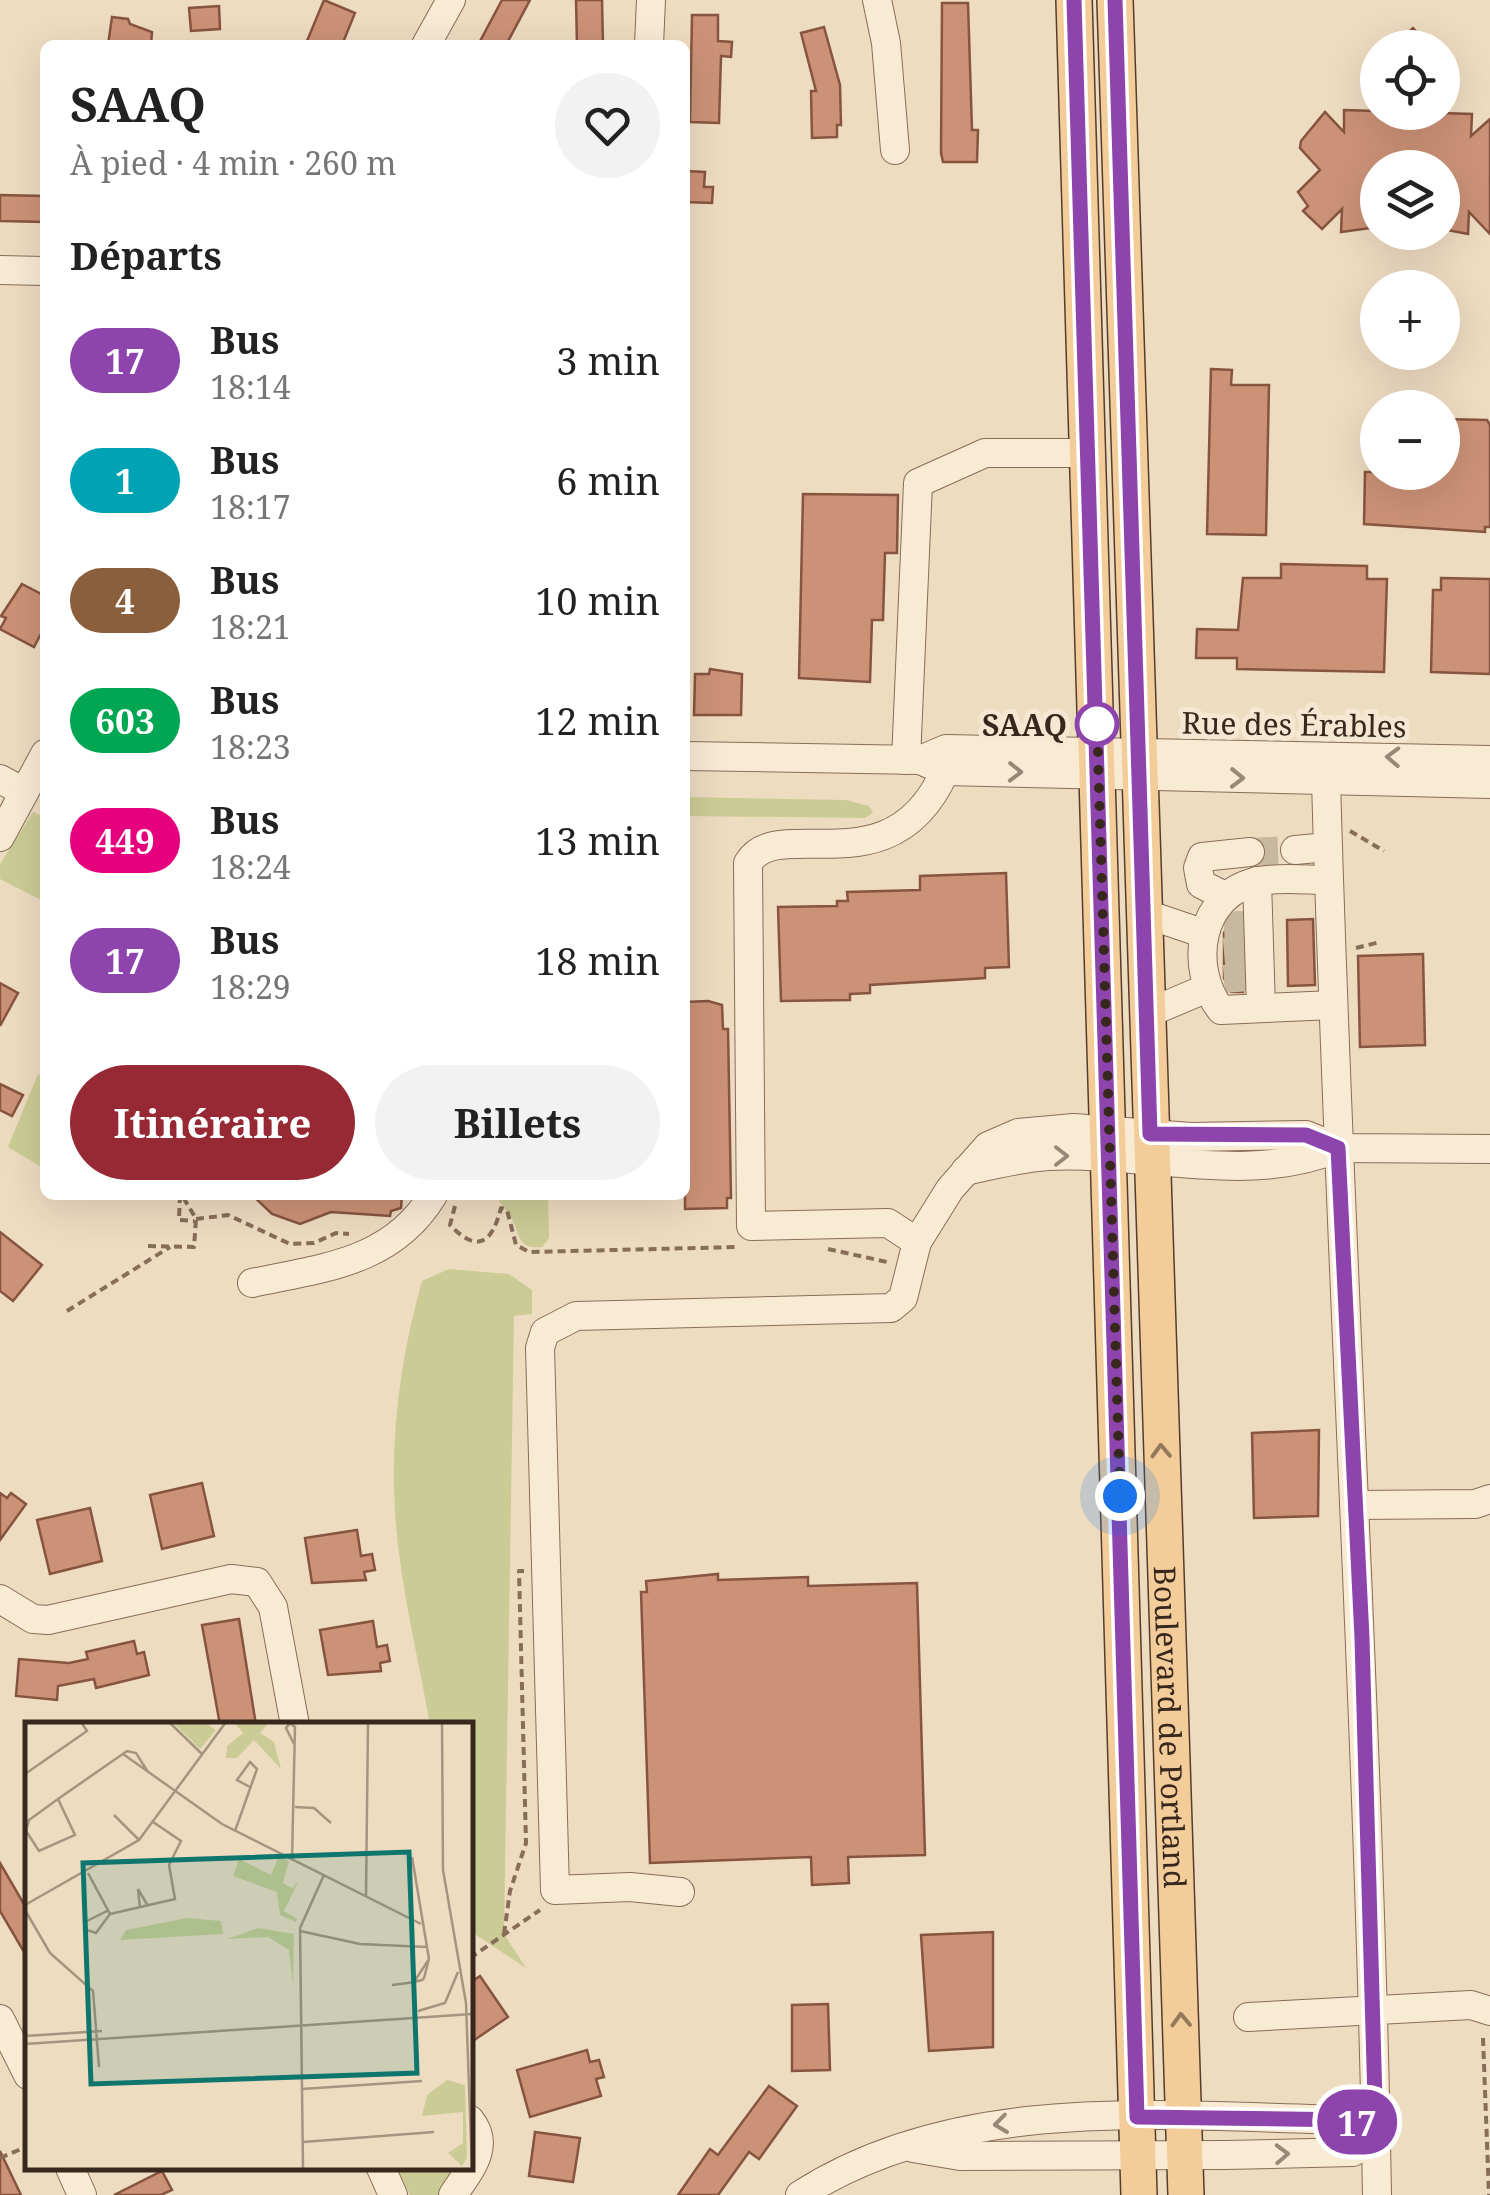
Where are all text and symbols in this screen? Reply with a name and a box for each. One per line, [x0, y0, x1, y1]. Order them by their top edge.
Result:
map controls [1360, 30, 1460, 490]
button: locate [1360, 30, 1460, 130]
text: SAAQ [70, 71, 206, 136]
button: heart [555, 73, 660, 178]
text: À pied · 4 min · 260 m [70, 141, 396, 184]
button: layers [1360, 150, 1460, 250]
text: Départs [70, 229, 222, 281]
button: + [1360, 270, 1460, 370]
text: Bus [210, 313, 279, 365]
text: 3 min [556, 334, 660, 386]
text: 17 [105, 337, 145, 384]
text: 18:14 [210, 365, 291, 408]
button: − [1360, 390, 1460, 490]
text: Bus [210, 433, 279, 485]
text: 6 min [556, 454, 660, 506]
text: 1 [115, 457, 135, 504]
text: 18:17 [210, 485, 291, 528]
text: Bus [210, 553, 279, 605]
text: 10 min [535, 574, 660, 626]
text: 4 [115, 577, 135, 624]
text: 18:21 [210, 605, 291, 648]
text: Bus [210, 673, 279, 725]
text: 12 min [535, 694, 660, 746]
text: 603 [95, 697, 155, 744]
street label: Rue des Érables [1181, 702, 1407, 746]
marker: SAAQ [1076, 703, 1118, 745]
place label: SAAQ [982, 704, 1067, 745]
text: 18:23 [210, 725, 291, 768]
one-way arrow [1384, 747, 1400, 768]
one-way arrow [1008, 761, 1024, 783]
one-way arrow [1229, 767, 1245, 788]
text: Bus [210, 793, 279, 845]
text: 13 min [535, 814, 660, 866]
text: 449 [95, 817, 155, 864]
text: 18:24 [210, 845, 291, 888]
text: Bus [210, 913, 279, 965]
text: 18 min [535, 934, 660, 986]
text: 17 [105, 937, 145, 984]
text: 18:29 [210, 965, 291, 1008]
button: Itinéraire [70, 1065, 355, 1180]
button: Billets [375, 1065, 660, 1180]
one-way arrow [1053, 1146, 1069, 1167]
one-way arrow [1150, 1442, 1171, 1458]
your location [1095, 1471, 1145, 1521]
street label: Boulevard de Portland [1145, 1565, 1197, 1889]
inset map [25, 1722, 472, 2170]
one-way arrow [1170, 2012, 1191, 2028]
line badge: 17 [1312, 2090, 1402, 2154]
text: 17 [1337, 2099, 1377, 2146]
one-way arrow [993, 2113, 1009, 2134]
one-way arrow [1275, 2143, 1291, 2164]

